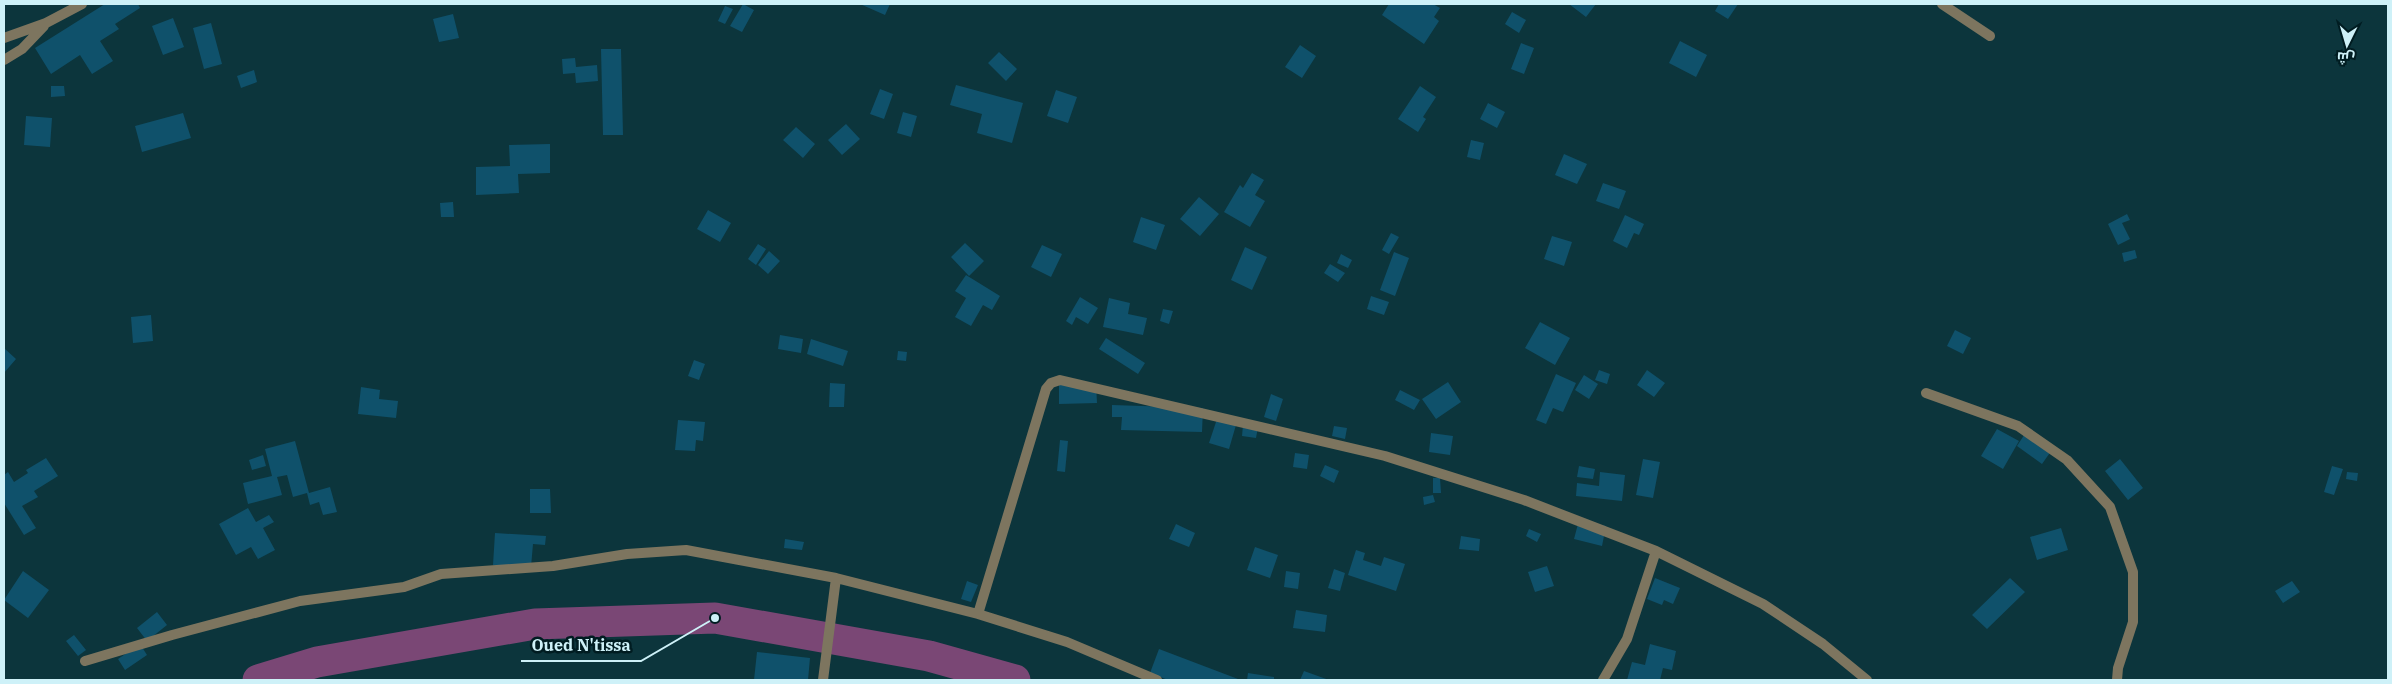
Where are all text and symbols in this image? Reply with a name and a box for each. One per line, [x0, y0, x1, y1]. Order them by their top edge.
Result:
north arrow [2322, 20, 2372, 70]
text: ش [2336, 48, 2356, 68]
callout: Oued N'tissa [521, 630, 641, 661]
text: Oued N'tissa [531, 635, 631, 655]

